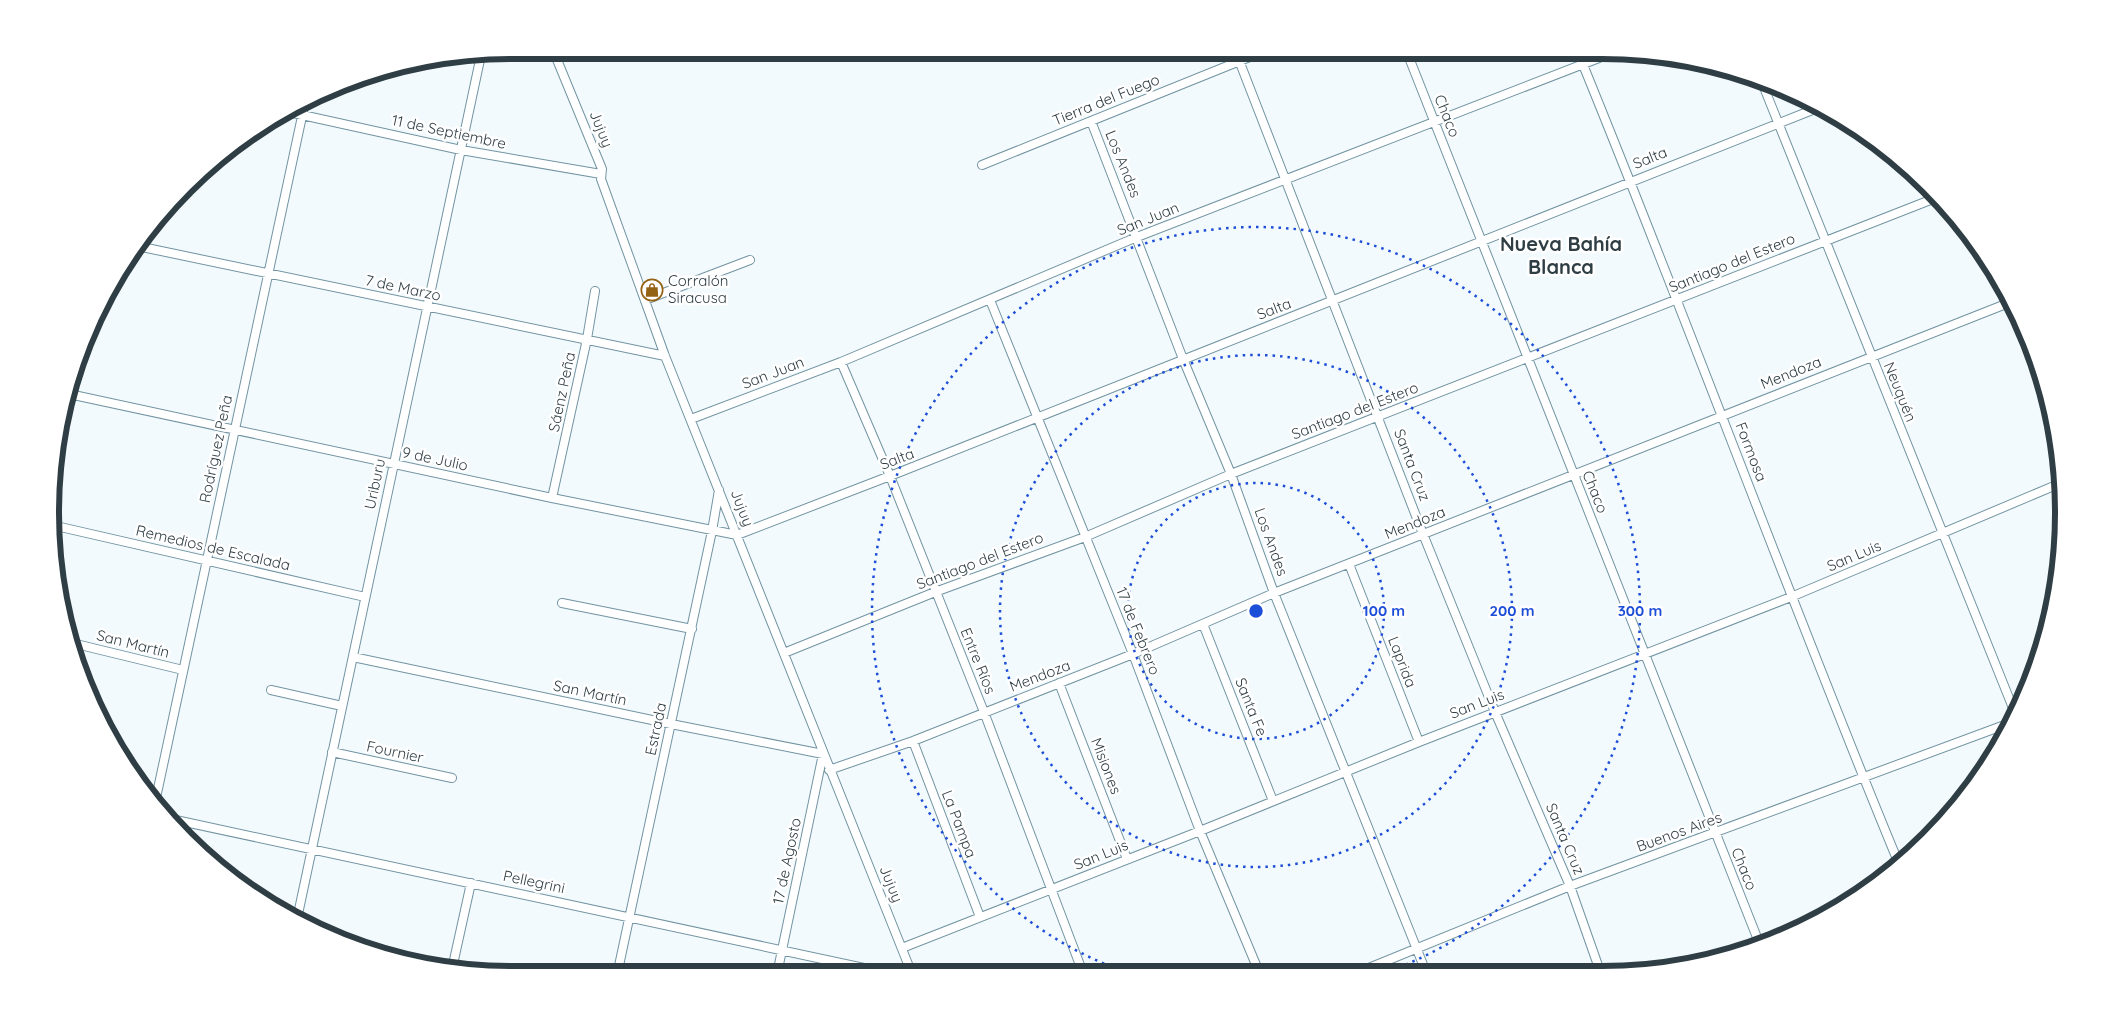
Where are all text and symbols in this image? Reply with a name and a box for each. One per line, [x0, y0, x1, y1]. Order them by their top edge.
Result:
street label: Tierra del Fuego [1050, 69, 1162, 130]
street label: Chaco [1430, 92, 1465, 140]
street label: Jujuy [585, 108, 617, 150]
street label: 11 de Septiembre [390, 110, 508, 153]
street label: Los Andes [1101, 127, 1146, 200]
street label: Salta [1630, 142, 1670, 173]
street label: San Juan [1114, 198, 1182, 240]
street label: Santiago del Estero [1666, 229, 1798, 297]
district label: Nueva Bahía Blanca [1500, 231, 1622, 279]
street label: 7 de Marzo [364, 270, 443, 305]
place label: Corralón Siracusa [668, 271, 729, 307]
shop icon: Corralón Siracusa [640, 278, 664, 302]
street label: Salta [1254, 293, 1294, 324]
street label: Sáenz Peña [544, 350, 579, 433]
street label: San Juan [739, 352, 807, 393]
street label: Mendoza [1758, 352, 1824, 393]
street label: Neuquén [1880, 359, 1921, 424]
street label: Santiago del Estero [1289, 378, 1421, 443]
street label: Rodríguez Peña [195, 393, 236, 505]
street label: Formosa [1731, 419, 1771, 484]
street label: Santa Cruz [1390, 426, 1435, 504]
street label: 9 de Julio [400, 442, 470, 475]
street label: Salta [877, 443, 917, 474]
street label: Uriburu [360, 457, 389, 511]
street label: Chaco [1578, 468, 1613, 516]
street label: Jujuy [727, 487, 758, 529]
street label: Mendoza [1382, 502, 1448, 543]
street label: Los Andes [1250, 505, 1293, 579]
street label: Remedios de Escalada [134, 520, 292, 575]
street label: Santiago del Estero [914, 528, 1046, 593]
street label: San Luis [1824, 536, 1884, 575]
street label: 17 de Febrero [1112, 584, 1165, 678]
text: 100 m [1363, 601, 1405, 620]
text: 200 m [1490, 601, 1535, 620]
text: 300 m [1618, 601, 1662, 620]
centre of rings [1247, 602, 1265, 620]
street label: San Martín [95, 625, 172, 662]
street label: Entre Ríos [957, 625, 1000, 697]
street label: Laprida [1384, 634, 1421, 690]
street label: Mendoza [1007, 655, 1073, 696]
street label: San Martín [552, 675, 629, 710]
street label: Santa Fe [1231, 675, 1272, 739]
street label: San Luis [1447, 684, 1507, 723]
street label: Estrada [641, 701, 670, 757]
street label: Misiones [1087, 735, 1126, 797]
street label: Fournier [365, 736, 426, 767]
street label: La Pampa [938, 787, 981, 860]
street label: Santa Cruz [1542, 800, 1589, 877]
street label: Buenos Aires [1634, 807, 1724, 856]
street label: 17 de Agosto [768, 816, 805, 906]
street label: San Luis [1071, 835, 1131, 874]
street label: Chaco [1727, 845, 1762, 893]
street label: Jujuy [875, 863, 907, 905]
street label: Pellegrini [501, 866, 567, 897]

